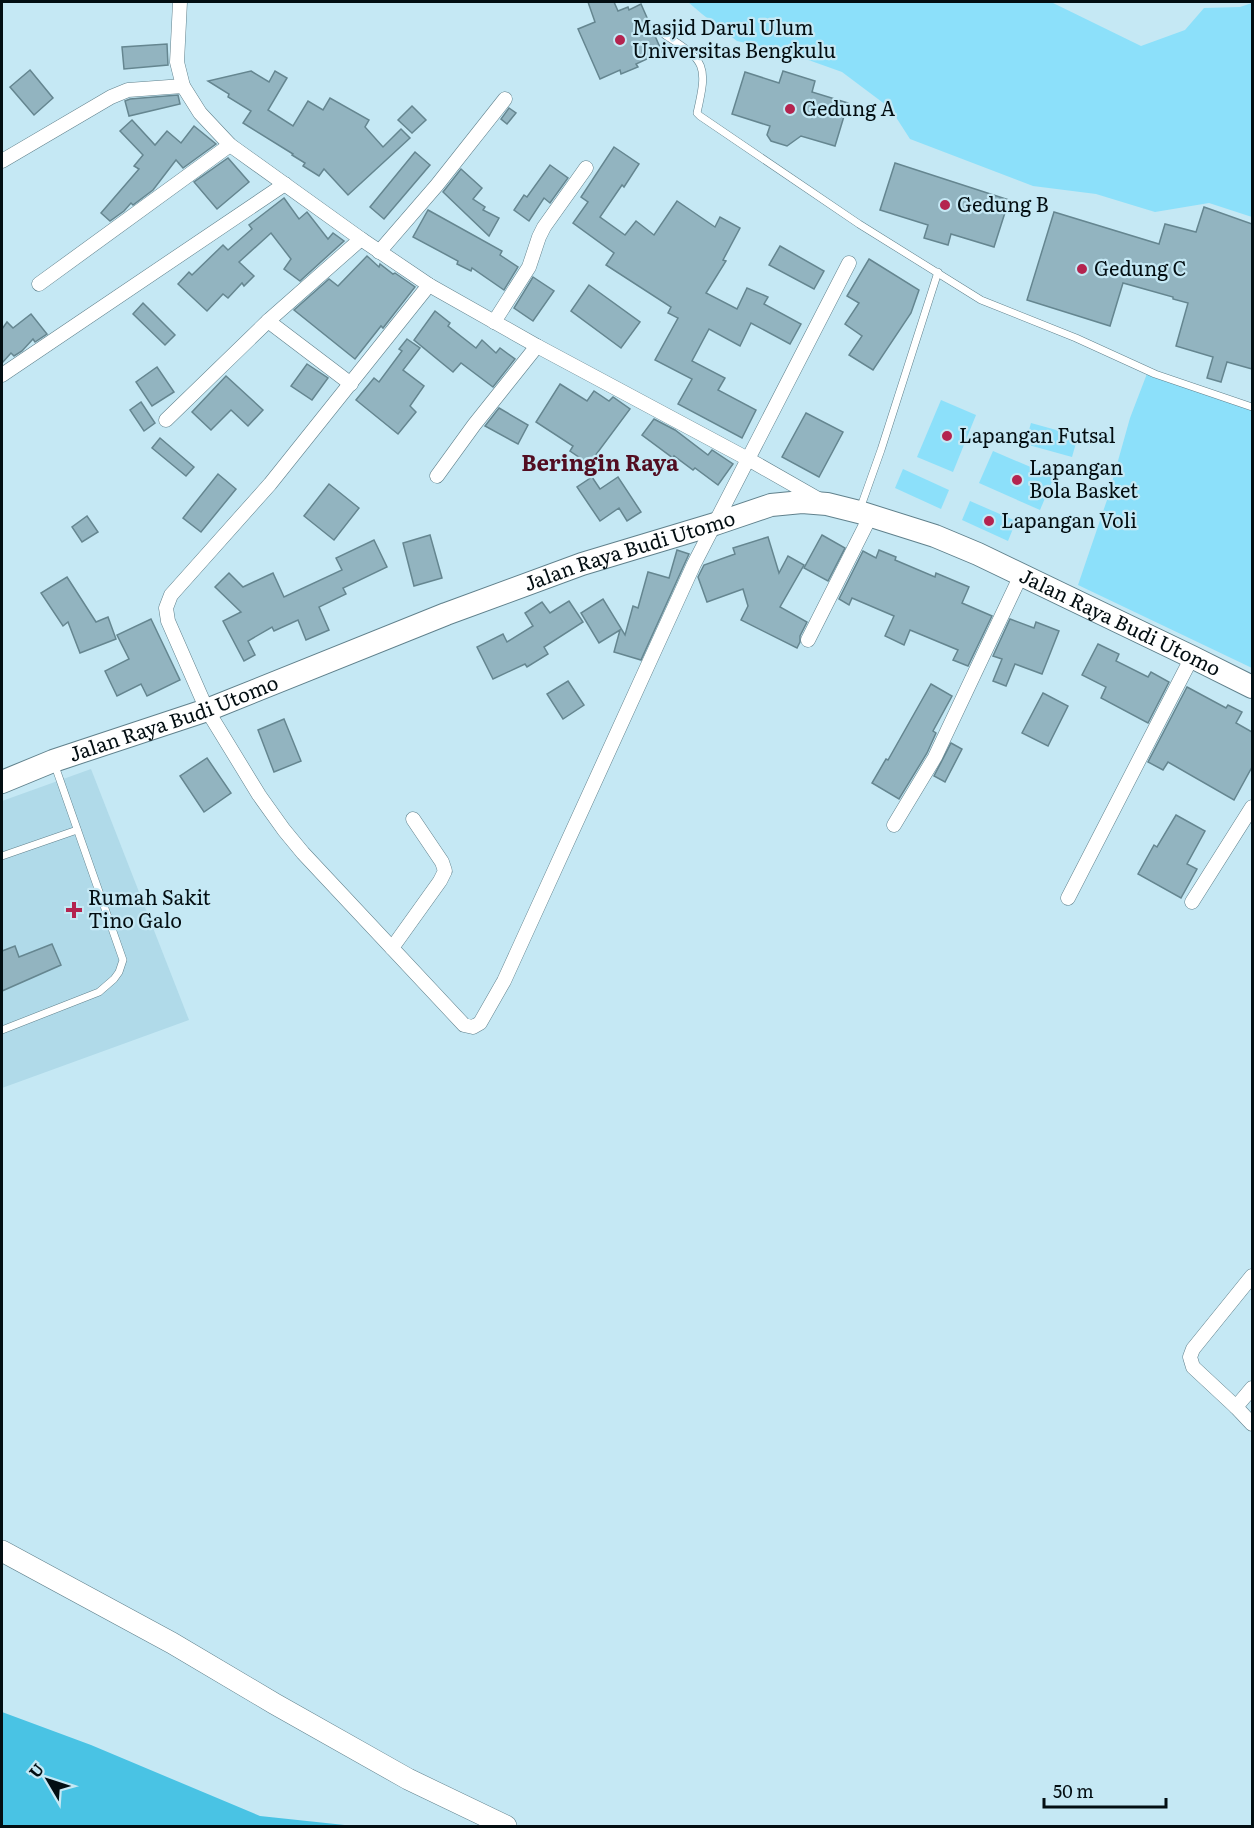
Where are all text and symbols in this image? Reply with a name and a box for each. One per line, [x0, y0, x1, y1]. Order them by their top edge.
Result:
place label: Masjid Darul Ulum Universitas Bengkulu [632, 11, 836, 64]
marker: Masjid Darul Ulum Universitas Bengkulu [613, 33, 627, 47]
place label: Gedung A [802, 92, 895, 122]
marker: Gedung A [783, 102, 797, 116]
place label: Gedung B [957, 188, 1049, 218]
marker: Gedung B [938, 198, 952, 212]
place label: Gedung C [1094, 252, 1186, 282]
marker: Gedung C [1075, 262, 1089, 276]
place label: Lapangan Futsal [959, 419, 1116, 449]
marker: Lapangan Futsal [940, 429, 954, 443]
district label: Beringin Raya [521, 445, 679, 478]
place label: Lapangan Bola Basket [1029, 451, 1138, 504]
marker: Lapangan Bola Basket [1010, 473, 1024, 487]
street label: Jalan Raya Budi Utomo [519, 501, 739, 597]
place label: Lapangan Voli [1001, 504, 1137, 534]
marker: Lapangan Voli [982, 514, 996, 528]
street label: Jalan Raya Budi Utomo [1015, 559, 1227, 682]
street label: Jalan Raya Budi Utomo [64, 666, 282, 768]
place label: Rumah Sakit Tino Galo [88, 881, 211, 934]
marker: Rumah Sakit Tino Galo [65, 901, 83, 919]
north arrow [18, 1750, 78, 1810]
text: U [22, 1757, 49, 1782]
scale bar [1044, 1771, 1166, 1809]
text: 50 m [1053, 1777, 1094, 1804]

